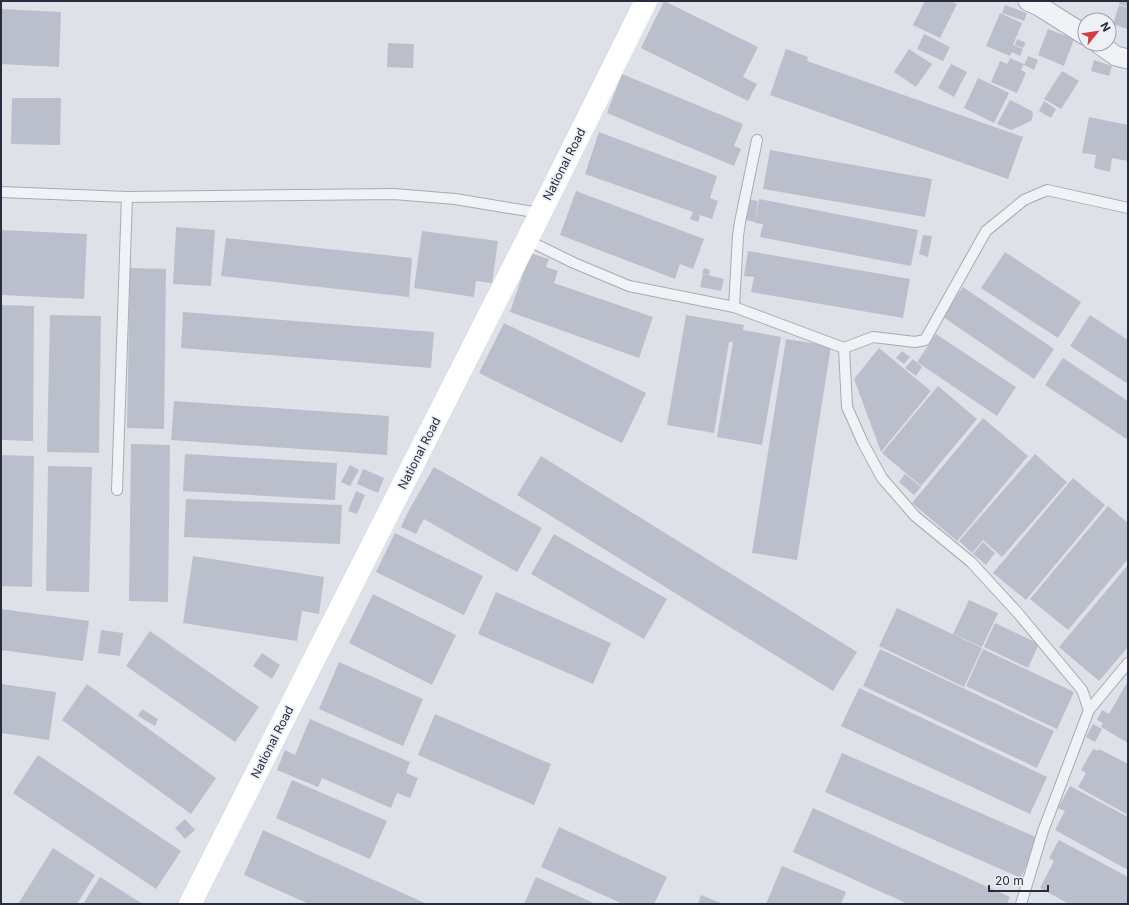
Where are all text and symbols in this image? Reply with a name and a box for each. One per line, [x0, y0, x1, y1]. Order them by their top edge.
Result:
north arrow [1077, 12, 1117, 52]
text: N [1098, 20, 1114, 34]
street label: National Road [539, 125, 589, 203]
street label: National Road [394, 414, 444, 492]
street label: National Road [247, 703, 297, 781]
scale bar [989, 867, 1048, 893]
text: 20 m [995, 873, 1024, 888]

